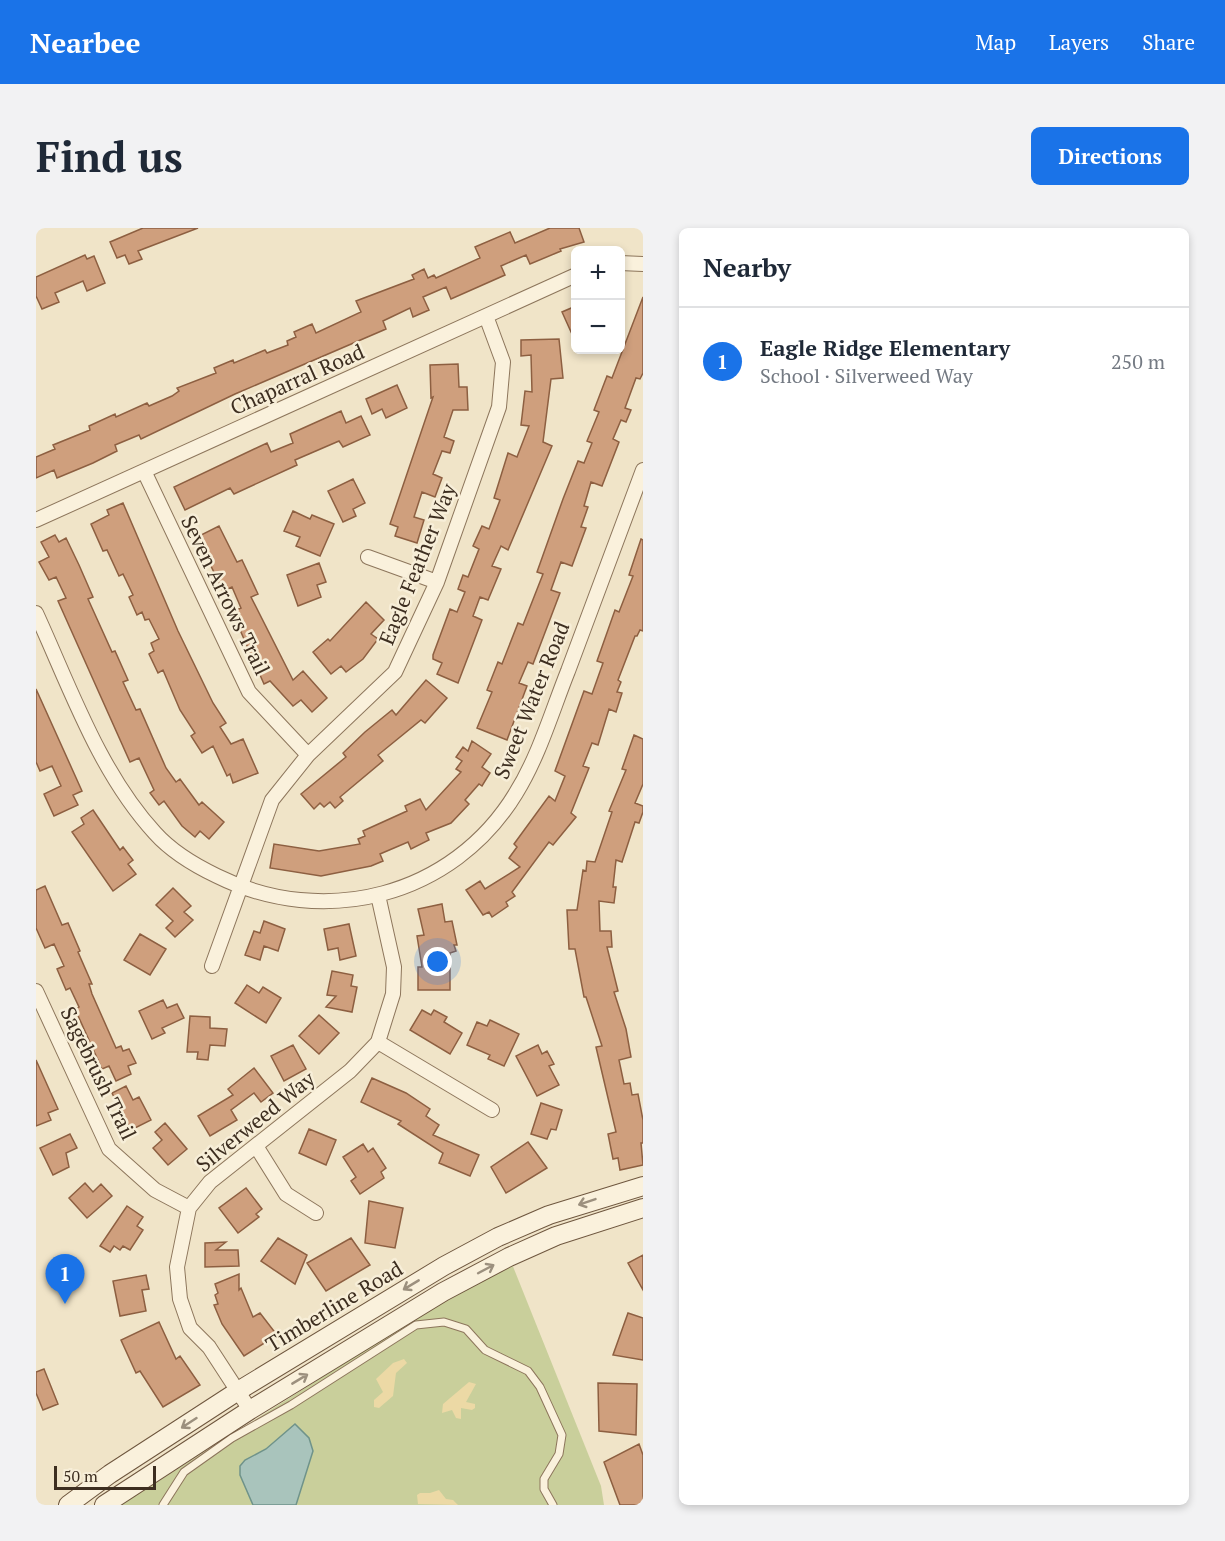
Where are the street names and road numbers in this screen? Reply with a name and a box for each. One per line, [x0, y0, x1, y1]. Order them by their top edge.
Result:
street label: Chaparral Road [226, 337, 369, 421]
street label: Eagle Feather Way [372, 479, 462, 649]
street label: Seven Arrows Trail [175, 510, 277, 680]
street label: Sweet Water Road [487, 617, 575, 783]
street label: Sagebrush Trail [55, 1002, 143, 1144]
street label: Silverweed Way [190, 1064, 321, 1178]
street label: Timberline Road [260, 1254, 408, 1358]

